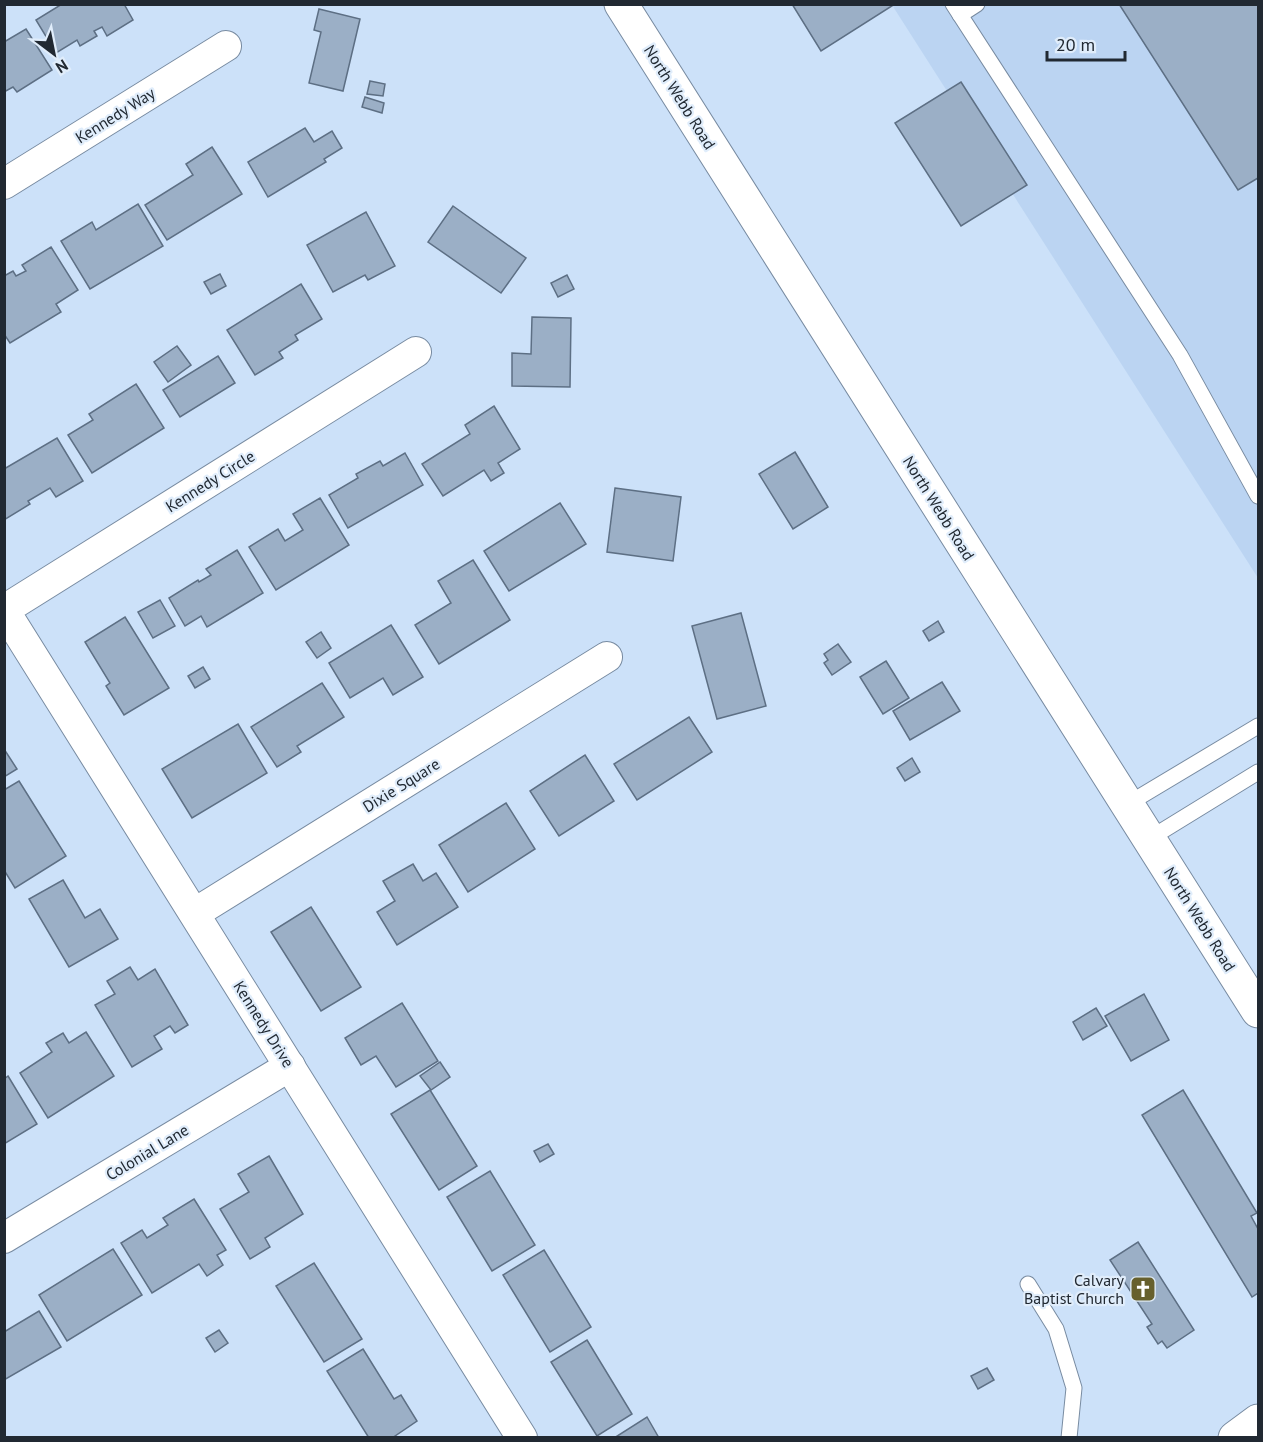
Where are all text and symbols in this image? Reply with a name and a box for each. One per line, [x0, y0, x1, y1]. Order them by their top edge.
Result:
north arrow [24, 24, 84, 84]
scale bar [1047, 24, 1125, 62]
text: 20 m [1056, 33, 1095, 56]
street label: North Webb Road [640, 41, 720, 153]
text: N [52, 55, 72, 78]
street label: Kennedy Way [71, 82, 159, 147]
street label: Kennedy Circle [162, 446, 258, 516]
street label: North Webb Road [899, 452, 979, 564]
street label: Dixie Square [359, 753, 443, 817]
street label: North Webb Road [1160, 863, 1240, 975]
street label: Kennedy Drive [229, 977, 299, 1071]
street label: Colonial Lane [102, 1119, 192, 1185]
place label: Calvary Baptist Church [1024, 1270, 1125, 1308]
church icon: Calvary Baptist Church [1128, 1274, 1158, 1304]

